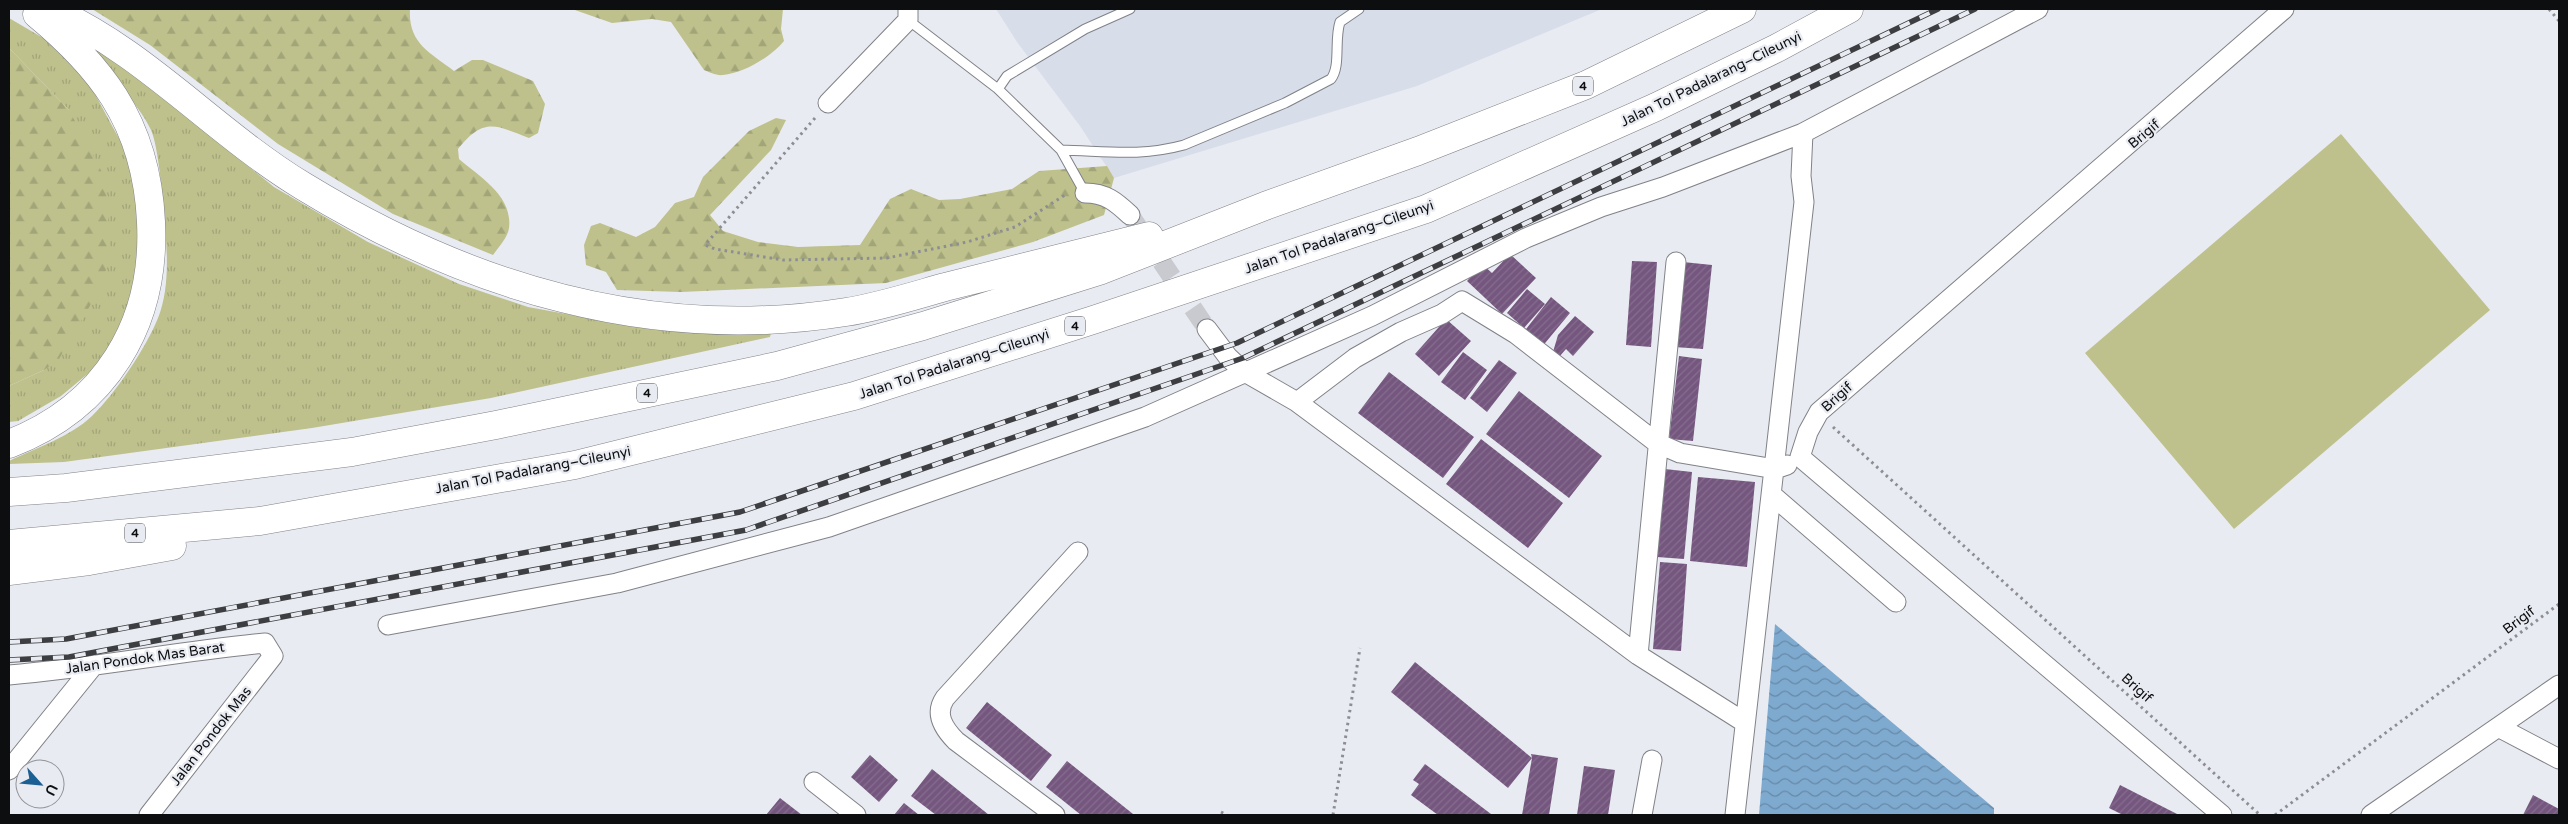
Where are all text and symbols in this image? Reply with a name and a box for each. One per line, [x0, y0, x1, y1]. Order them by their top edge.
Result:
street label: Jalan Tol Padalarang–Cileunyi [1618, 28, 1804, 130]
road number: 4 [1573, 76, 1593, 95]
street label: Brigif [2125, 115, 2164, 152]
street label: Jalan Tol Padalarang–Cileunyi [1242, 197, 1436, 277]
road number: 4 [1065, 316, 1085, 336]
street label: Jalan Tol Padalarang–Cileunyi [857, 325, 1051, 403]
street label: Brigif [1818, 378, 1857, 415]
road number: 4 [637, 383, 657, 402]
street label: Jalan Tol Padalarang–Cileunyi [434, 443, 632, 497]
road number: 4 [125, 524, 145, 542]
street label: Brigif [2499, 602, 2539, 638]
street label: Jalan Pondok Mas Barat [64, 638, 226, 678]
street label: Brigif [2118, 670, 2157, 707]
street label: Jalan Pondok Mas [167, 683, 255, 789]
north arrow [15, 759, 65, 809]
text: U [41, 781, 61, 798]

